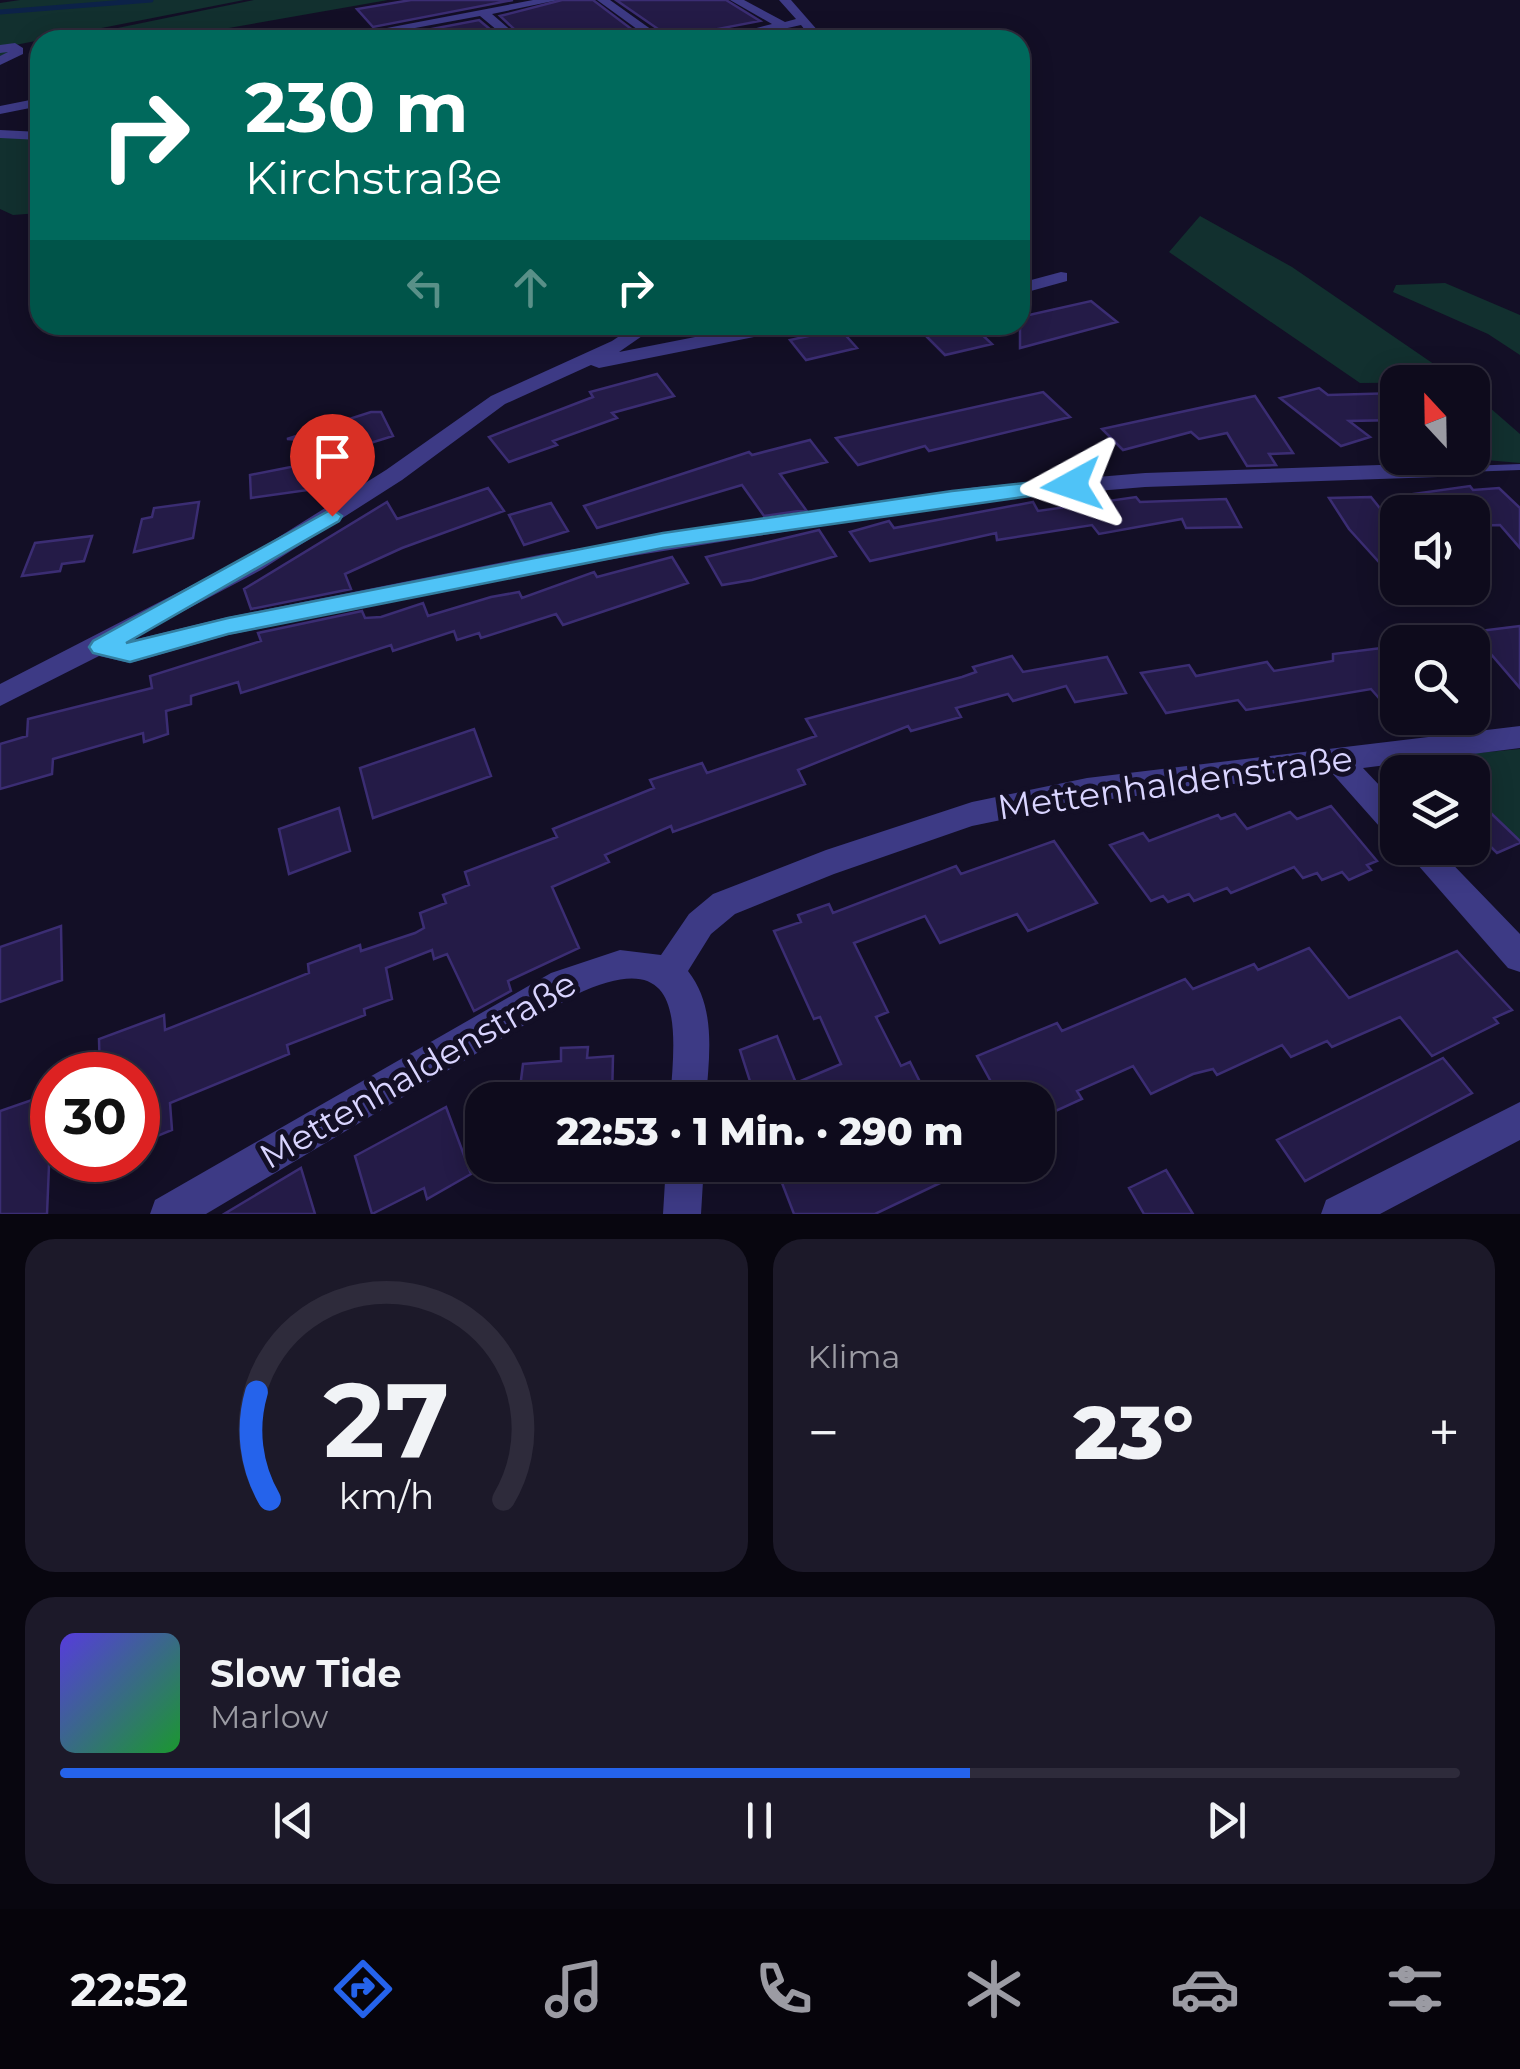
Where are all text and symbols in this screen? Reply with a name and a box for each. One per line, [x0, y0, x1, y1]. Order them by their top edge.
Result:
text: 230 m [245, 64, 469, 150]
icon: right [80, 70, 210, 200]
text: Kirchstraße [245, 150, 502, 205]
icon: left [398, 260, 453, 315]
icon: ahead [503, 260, 558, 315]
icon: right [608, 260, 663, 315]
north arrow [1380, 365, 1490, 475]
map controls [1380, 365, 1490, 865]
pin [290, 414, 375, 517]
icon: arrive [305, 429, 360, 484]
position arrow [1020, 433, 1124, 537]
button: sound [1380, 495, 1490, 605]
button: search [1380, 625, 1490, 735]
street label: Mettenhaldenstraße [995, 736, 1355, 829]
button: layers [1380, 755, 1490, 865]
street label: Mettenhaldenstraße [252, 961, 584, 1178]
speed limit sign: 30 [30, 1052, 160, 1182]
text: 22:53 · 1 Min. · 290 m [557, 1108, 963, 1155]
text: Klima [808, 1337, 900, 1376]
text: 27 [323, 1356, 449, 1483]
text: 23° [1074, 1386, 1194, 1478]
text: − [808, 1399, 839, 1466]
text: + [1428, 1399, 1460, 1466]
text: km/h [339, 1474, 434, 1518]
text: Slow Tide [210, 1650, 402, 1697]
text: Marlow [210, 1697, 328, 1736]
icon: previous [266, 1793, 321, 1848]
icon: pause [732, 1793, 787, 1848]
icon: next [1199, 1793, 1254, 1848]
icon: directions [328, 1954, 398, 2024]
icon: music [539, 1954, 609, 2024]
icon: phone [749, 1954, 819, 2024]
icon: climate [959, 1954, 1029, 2024]
icon: car [1170, 1954, 1240, 2024]
icon: filters [1380, 1954, 1450, 2024]
text: 22:52 [70, 1962, 188, 2017]

